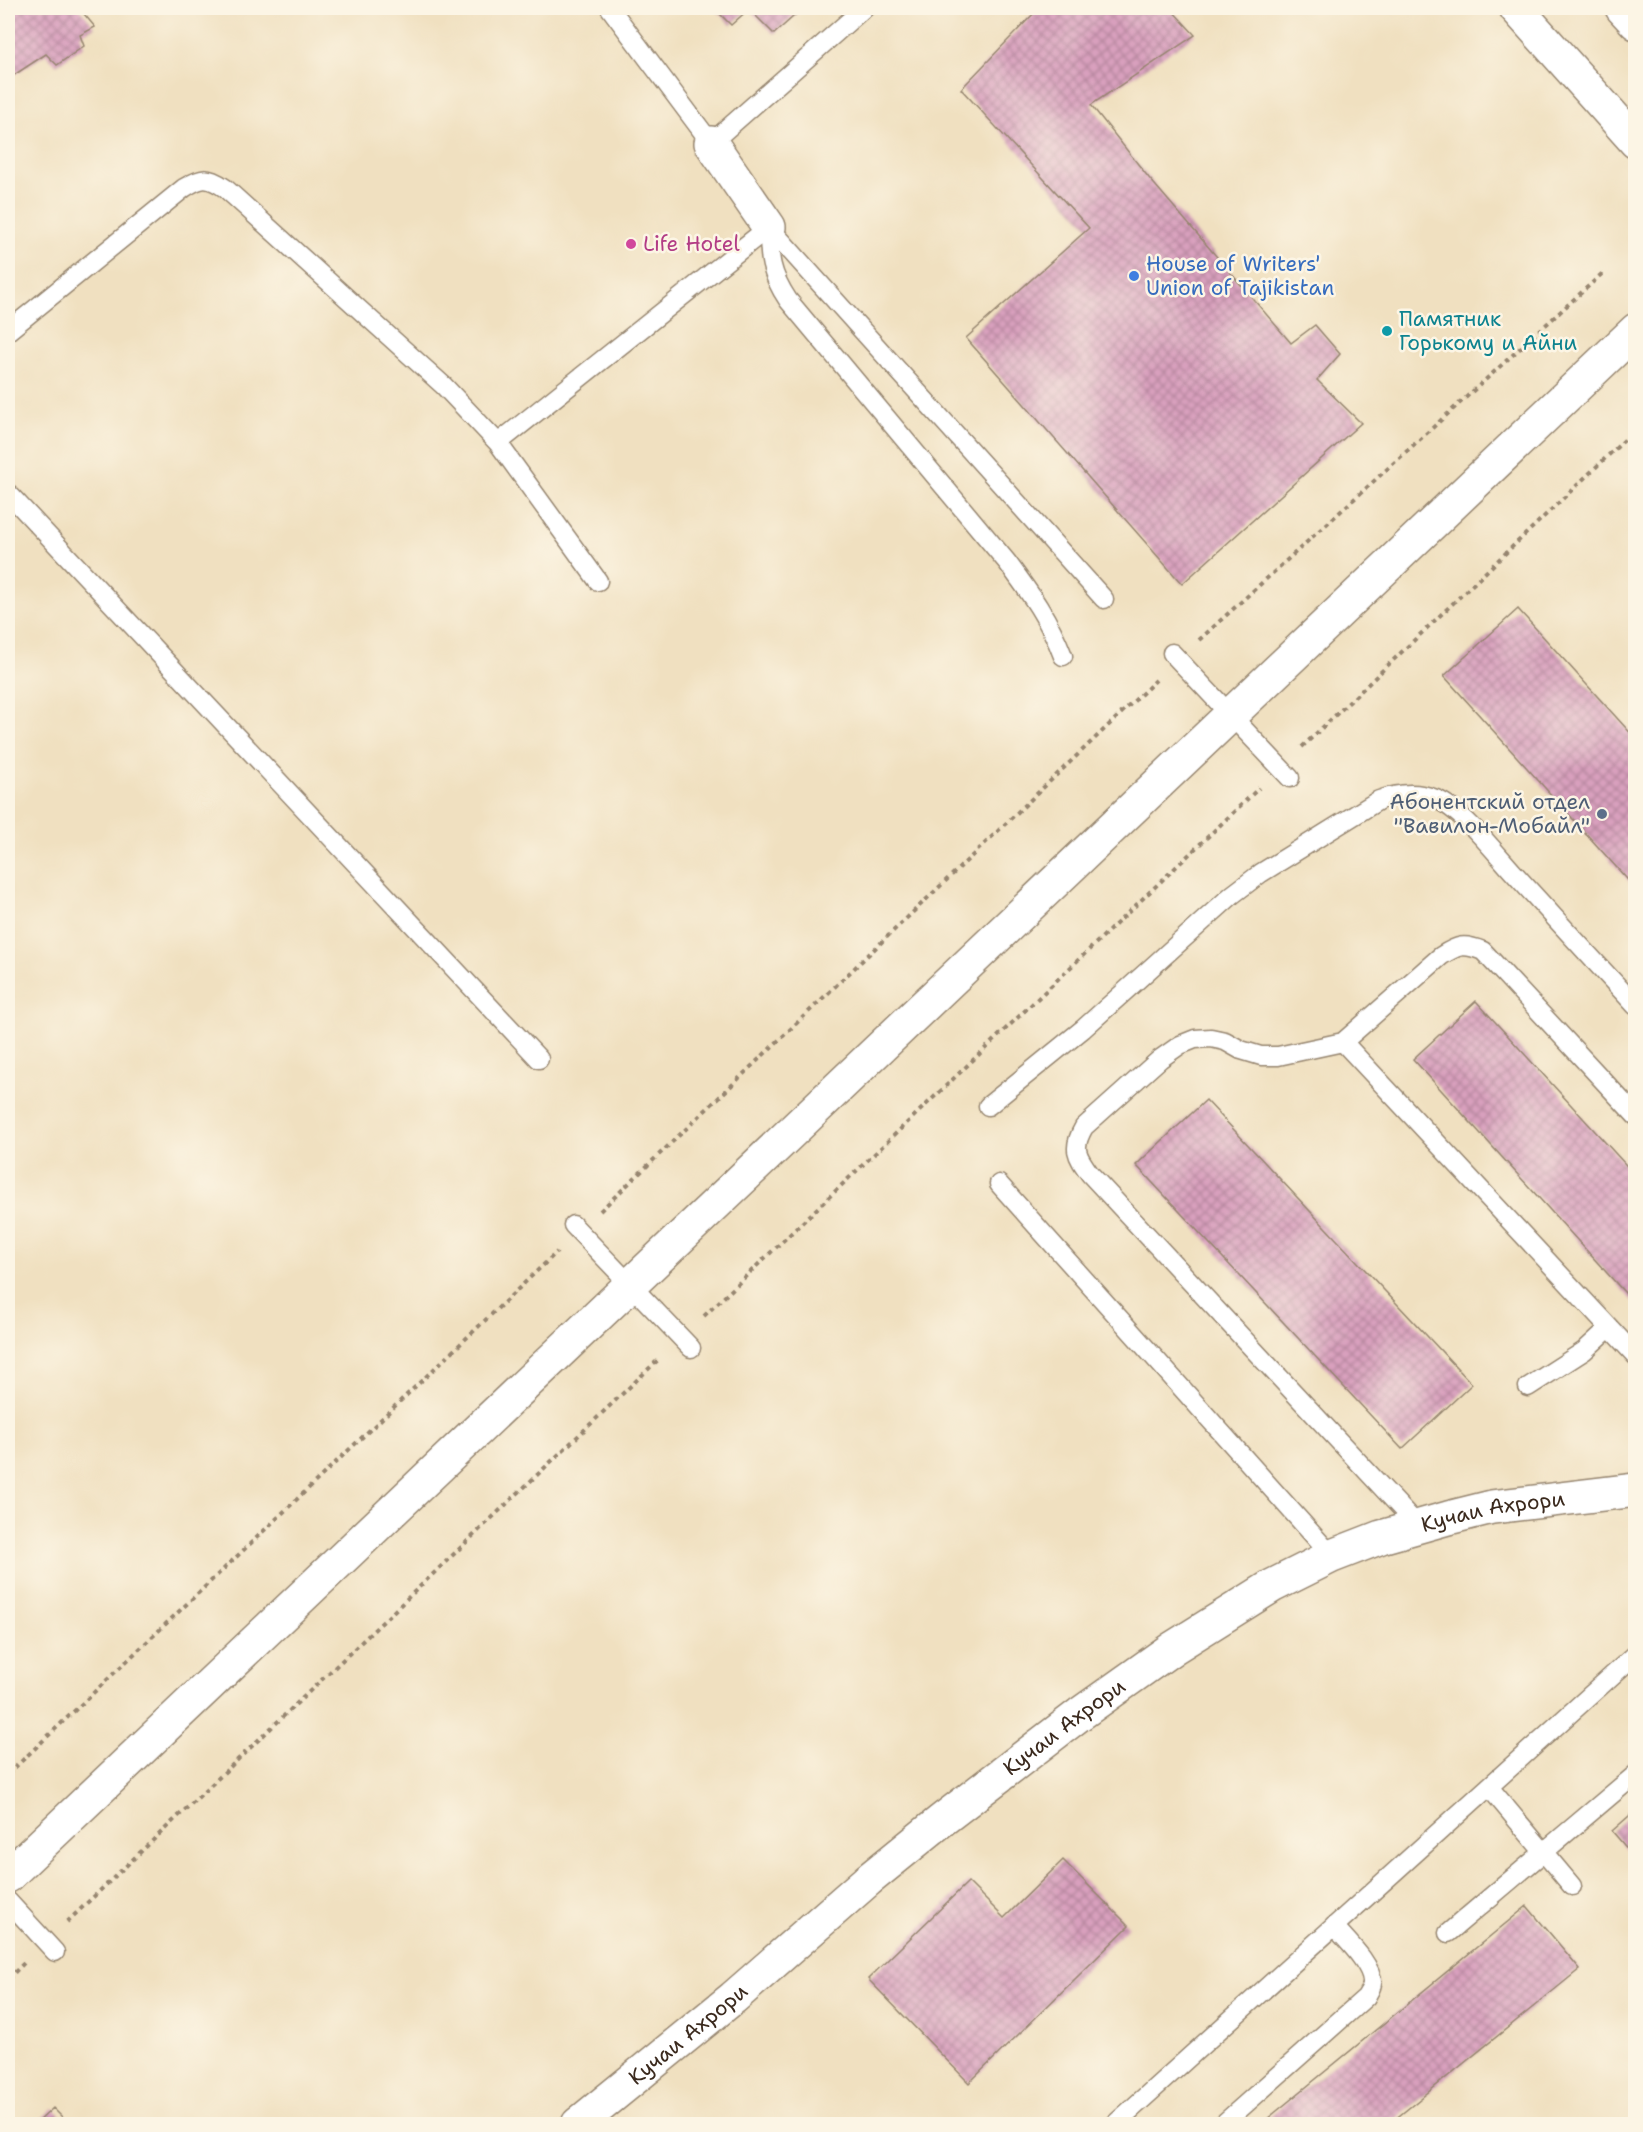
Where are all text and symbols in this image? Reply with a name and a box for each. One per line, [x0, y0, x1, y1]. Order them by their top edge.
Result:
place label: Life Hotel [643, 230, 741, 258]
marker: Life Hotel [624, 237, 638, 251]
place label: House of Writers' Union of Tajikistan [1146, 250, 1335, 302]
marker: House of Writers' Union of Tajikistan [1127, 269, 1141, 283]
place label: Памятник Горькому и Айни [1399, 305, 1577, 357]
marker: Памятник Горькому и Айни [1380, 324, 1394, 338]
place label: Абонентский отдел "Вавилон-Мобайл" [1389, 788, 1590, 840]
marker: Абонентский отдел "Вавилон-Мобайл" [1595, 807, 1609, 821]
street label: Кучаи Ахрори [1418, 1484, 1567, 1539]
street label: Кучаи Ахрори [997, 1672, 1131, 1782]
street label: Кучаи Ахрори [623, 1977, 754, 2091]

